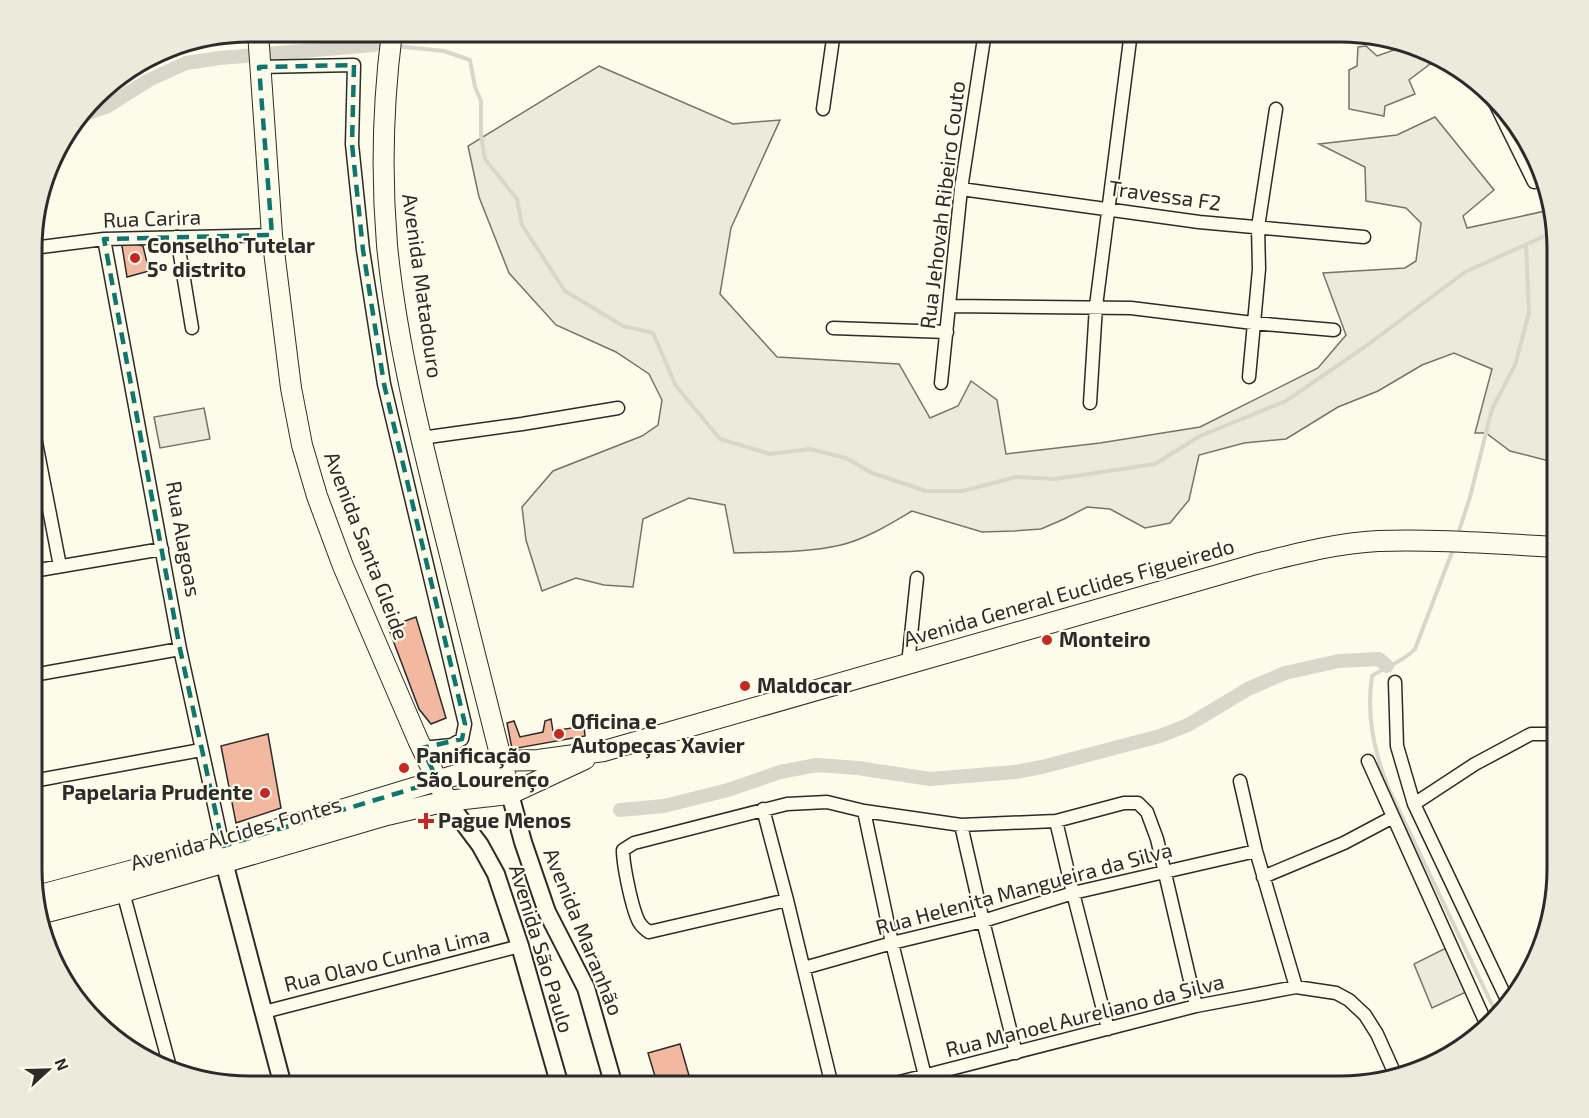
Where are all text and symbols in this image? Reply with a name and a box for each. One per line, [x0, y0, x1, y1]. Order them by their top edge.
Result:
street label: Rua Jehovah Ribeiro Couto [914, 79, 969, 330]
street label: Travessa F2 [1107, 174, 1223, 215]
street label: Avenida Matadouro [398, 192, 449, 380]
street label: Rua Carira [102, 203, 201, 232]
place label: Conselho Tutelar 5º distrito [147, 232, 315, 281]
marker: Conselho Tutelar 5º distrito [128, 251, 142, 265]
street label: Avenida Santa Gleide [320, 448, 415, 643]
street label: Rua Alagoas [162, 479, 207, 599]
street label: Avenida General Euclides Figueiredo [900, 532, 1237, 651]
place label: Monteiro [1059, 626, 1151, 651]
marker: Monteiro [1040, 633, 1054, 647]
place label: Maldocar [757, 672, 852, 697]
marker: Maldocar [738, 679, 752, 693]
place label: Oficina e Autopeças Xavier [571, 708, 745, 759]
marker: Oficina e Autopeças Xavier [552, 727, 566, 741]
place label: Panificação São Lourenço [416, 742, 549, 793]
marker: Panificação São Lourenço [397, 761, 411, 775]
place label: Papelaria Prudente [62, 779, 253, 804]
marker: Papelaria Prudente [258, 786, 272, 800]
street label: Avenida Alcides Fontes [127, 790, 344, 875]
place label: Pague Menos [438, 807, 571, 832]
marker: Pague Menos [419, 814, 433, 828]
street label: Rua Helenita Mangueira da Silva [873, 836, 1175, 939]
street label: Avenida Maranhão [539, 844, 629, 1019]
street label: Avenida São Paulo [505, 861, 580, 1036]
street label: Rua Olavo Cunha Lima [281, 921, 492, 996]
street label: Rua Manoel Aureliano da Silva [943, 968, 1227, 1061]
north arrow [18, 1040, 78, 1100]
text: N [51, 1055, 73, 1073]

